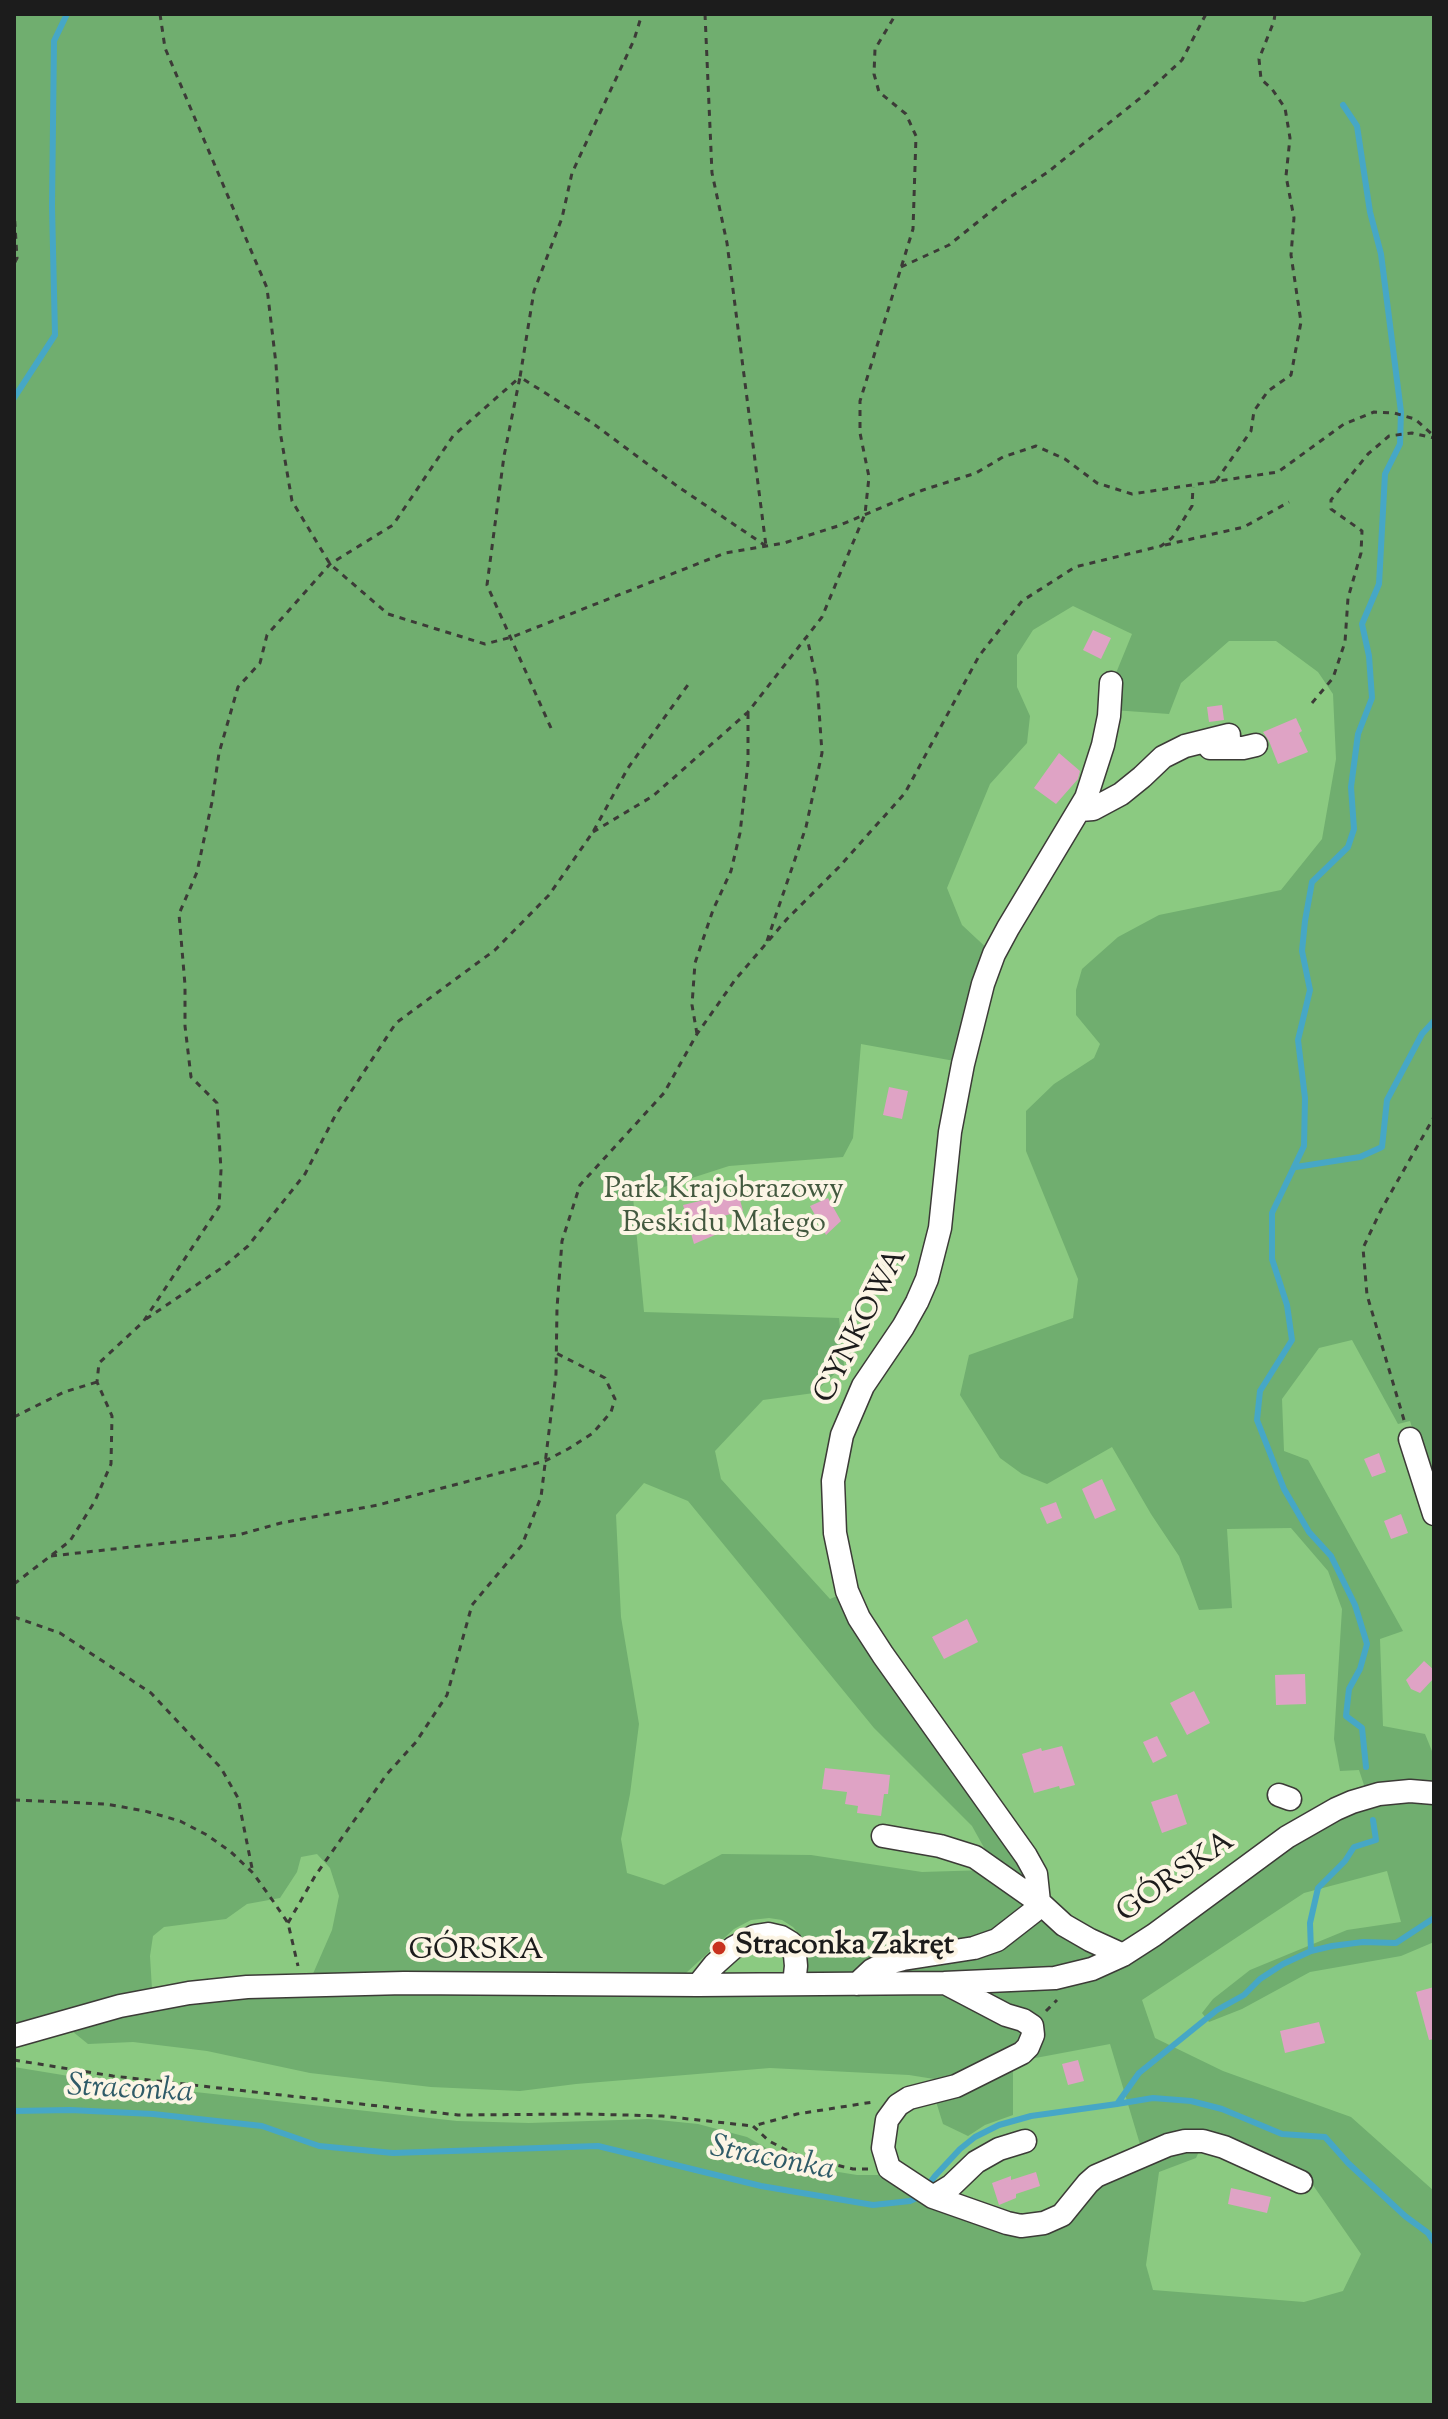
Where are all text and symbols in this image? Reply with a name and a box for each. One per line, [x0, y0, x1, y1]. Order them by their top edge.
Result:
park label: Park Krajobrazowy Beskidu Małego [604, 1174, 844, 1244]
street label: CYNKOWA [809, 1244, 917, 1410]
street label: GÓRSKA [1111, 1825, 1243, 1933]
place label: Straconka Zakręt [735, 1930, 954, 1966]
street label: GÓRSKA [408, 1935, 544, 1971]
marker: Straconka Zakręt [710, 1939, 728, 1957]
water label: Straconka [66, 2070, 194, 2114]
water label: Straconka [706, 2130, 838, 2192]

